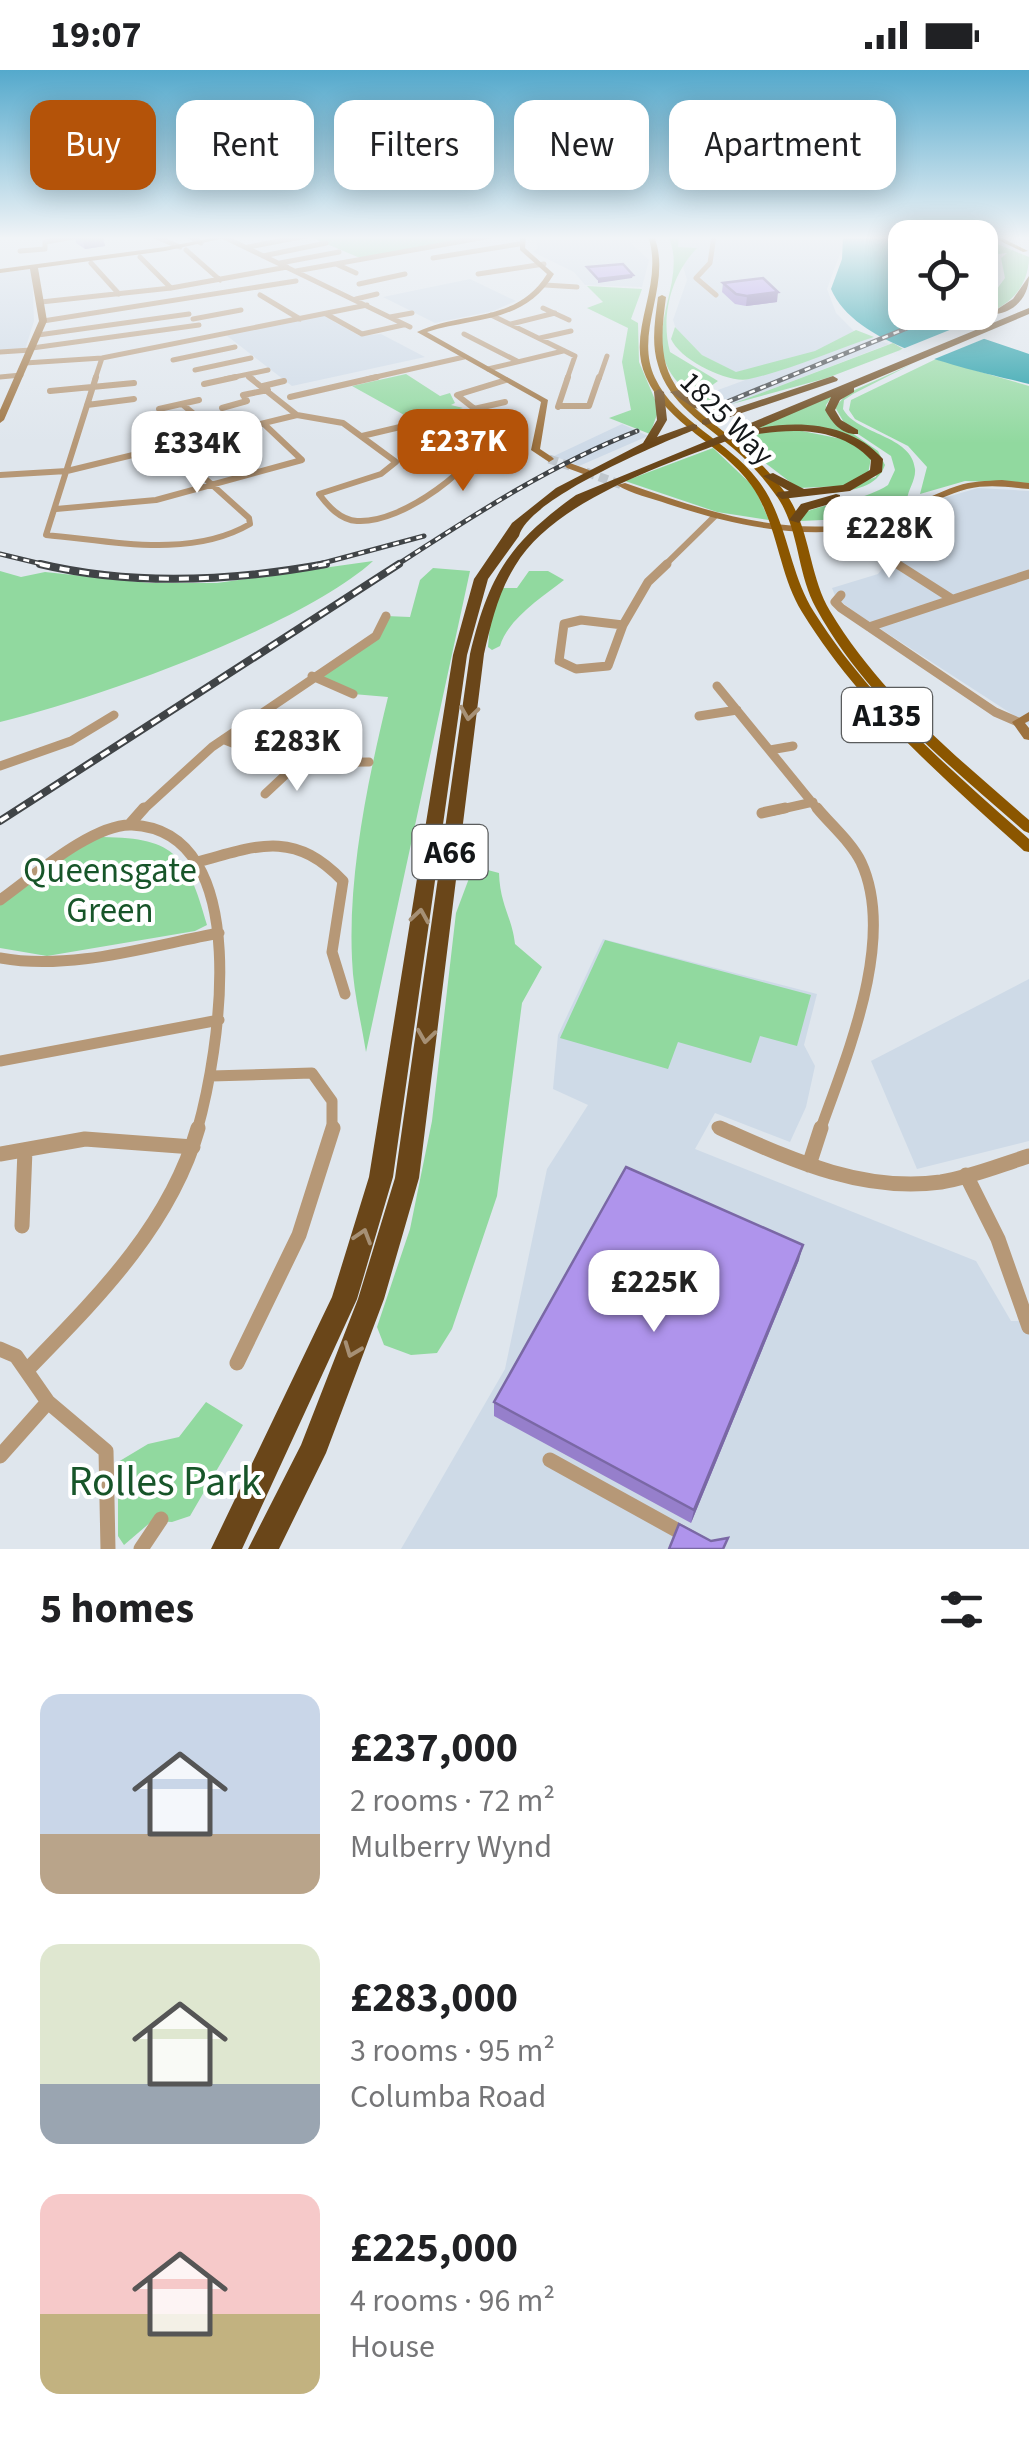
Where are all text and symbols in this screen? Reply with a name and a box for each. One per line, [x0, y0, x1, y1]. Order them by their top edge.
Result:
text: 19:07 [50, 8, 142, 62]
chip: Buy [30, 100, 156, 190]
chip: Rent [176, 100, 314, 190]
chip: Filters [334, 100, 494, 190]
chip: New [514, 100, 649, 190]
chip: Apartment [669, 100, 896, 190]
map controls [888, 220, 998, 330]
button: locate [888, 220, 998, 330]
street label: 1825 Way [670, 361, 784, 475]
pin: £237K [393, 409, 533, 494]
pin: £334K [127, 411, 267, 496]
text: £237K [419, 418, 507, 464]
text: £334K [153, 420, 241, 466]
pin: £228K [819, 496, 959, 581]
text: £228K [845, 505, 933, 551]
road number: A135 [842, 688, 932, 742]
one-way arrow [459, 705, 480, 722]
pin: £283K [227, 709, 367, 794]
text: £283K [253, 718, 341, 764]
road number: A66 [412, 825, 488, 879]
park label: Queensgate Green [23, 846, 197, 936]
one-way arrow [409, 908, 430, 924]
one-way arrow [416, 1028, 437, 1044]
one-way arrow [351, 1228, 372, 1245]
pin: £225K [584, 1250, 724, 1335]
text: £225K [610, 1259, 698, 1305]
one-way arrow [343, 1341, 363, 1358]
park label: Rolles Park [68, 1452, 262, 1512]
text: 5 homes [40, 1579, 194, 1639]
icon: filters [934, 1582, 989, 1637]
text: £237,000 [350, 1718, 518, 1778]
icon: home [120, 1734, 240, 1854]
text: 2 rooms · 72 m² [350, 1778, 555, 1824]
text: Mulberry Wynd [350, 1824, 552, 1870]
text: £283,000 [350, 1968, 518, 2028]
icon: home [120, 1984, 240, 2104]
text: 3 rooms · 95 m² [350, 2028, 555, 2074]
text: Columba Road [350, 2074, 546, 2120]
text: £225,000 [350, 2218, 518, 2278]
icon: home [120, 2234, 240, 2354]
text: 4 rooms · 96 m² [350, 2278, 555, 2324]
text: House [350, 2324, 435, 2370]

